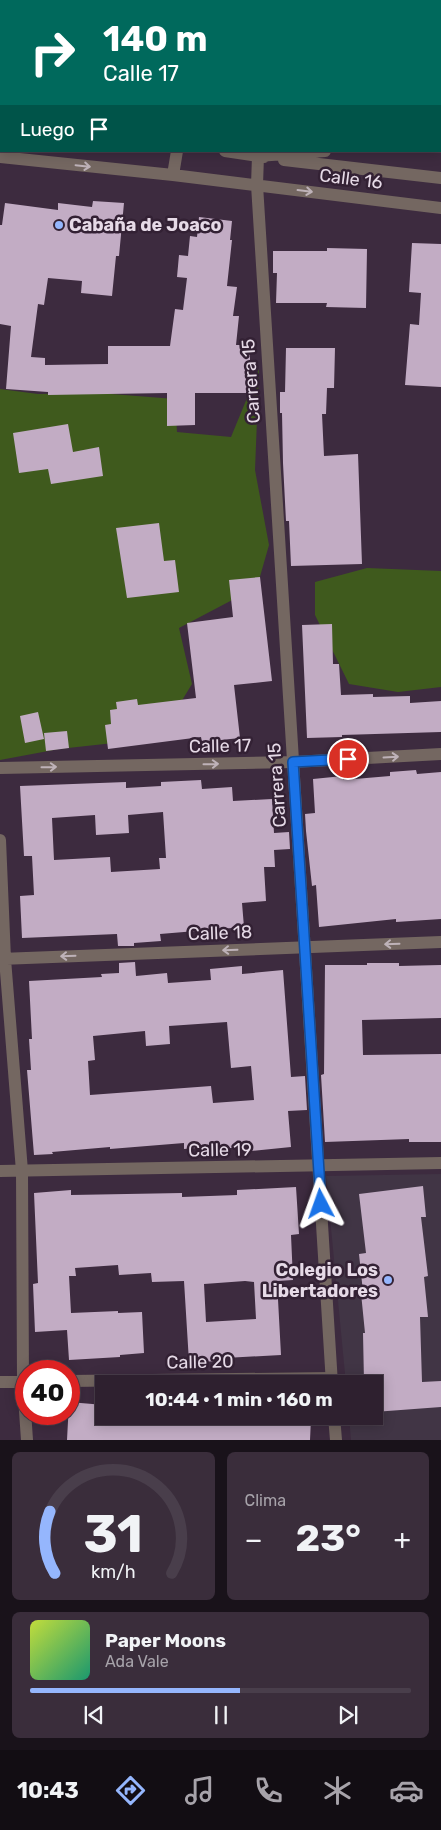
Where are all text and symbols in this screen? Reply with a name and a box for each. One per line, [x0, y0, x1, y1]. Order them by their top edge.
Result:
text: 140 m [103, 18, 208, 60]
icon: right [20, 20, 85, 85]
text: Calle 17 [103, 60, 179, 87]
icon: arrive [85, 115, 113, 143]
text: Luego [20, 118, 75, 141]
one-way arrow [75, 161, 91, 171]
street label: Calle 16 [318, 164, 384, 194]
one-way arrow [297, 186, 313, 196]
place label: Cabaña de Joaco [69, 214, 221, 236]
marker: Cabaña de Joaco [53, 219, 65, 231]
street label: Carrera 15 [237, 338, 265, 424]
street label: Calle 17 [189, 734, 251, 758]
pin [327, 738, 369, 780]
street label: Carrera 15 [263, 742, 291, 828]
icon: arrive [334, 745, 362, 773]
one-way arrow [383, 752, 399, 761]
one-way arrow [202, 759, 219, 769]
one-way arrow [40, 762, 56, 772]
street label: Calle 18 [187, 921, 253, 945]
one-way arrow [385, 939, 401, 948]
one-way arrow [222, 945, 238, 954]
one-way arrow [60, 952, 76, 961]
street label: Calle 19 [188, 1138, 252, 1162]
position arrow [294, 1177, 346, 1229]
place label: Colegio Los Libertadores [262, 1259, 378, 1302]
marker: Colegio Los Libertadores [382, 1274, 394, 1286]
street label: Calle 20 [166, 1350, 234, 1374]
speed limit sign: 40 [15, 1360, 80, 1425]
text: 10:44 · 1 min · 160 m [145, 1388, 333, 1411]
text: Clima [245, 1491, 286, 1510]
text: 31 [84, 1503, 143, 1565]
text: 23° [295, 1515, 361, 1561]
text: − [245, 1523, 263, 1556]
text: + [394, 1523, 411, 1556]
text: km/h [91, 1561, 136, 1582]
text: Paper Moons [105, 1629, 226, 1652]
text: Ada Vale [105, 1652, 169, 1671]
icon: previous [80, 1701, 108, 1729]
icon: pause [207, 1701, 235, 1729]
icon: next [334, 1701, 362, 1729]
icon: directions [113, 1773, 148, 1808]
icon: music [182, 1773, 217, 1808]
icon: phone [251, 1773, 286, 1808]
icon: climate [320, 1773, 355, 1808]
icon: car [389, 1773, 424, 1808]
text: 10:43 [17, 1777, 79, 1804]

